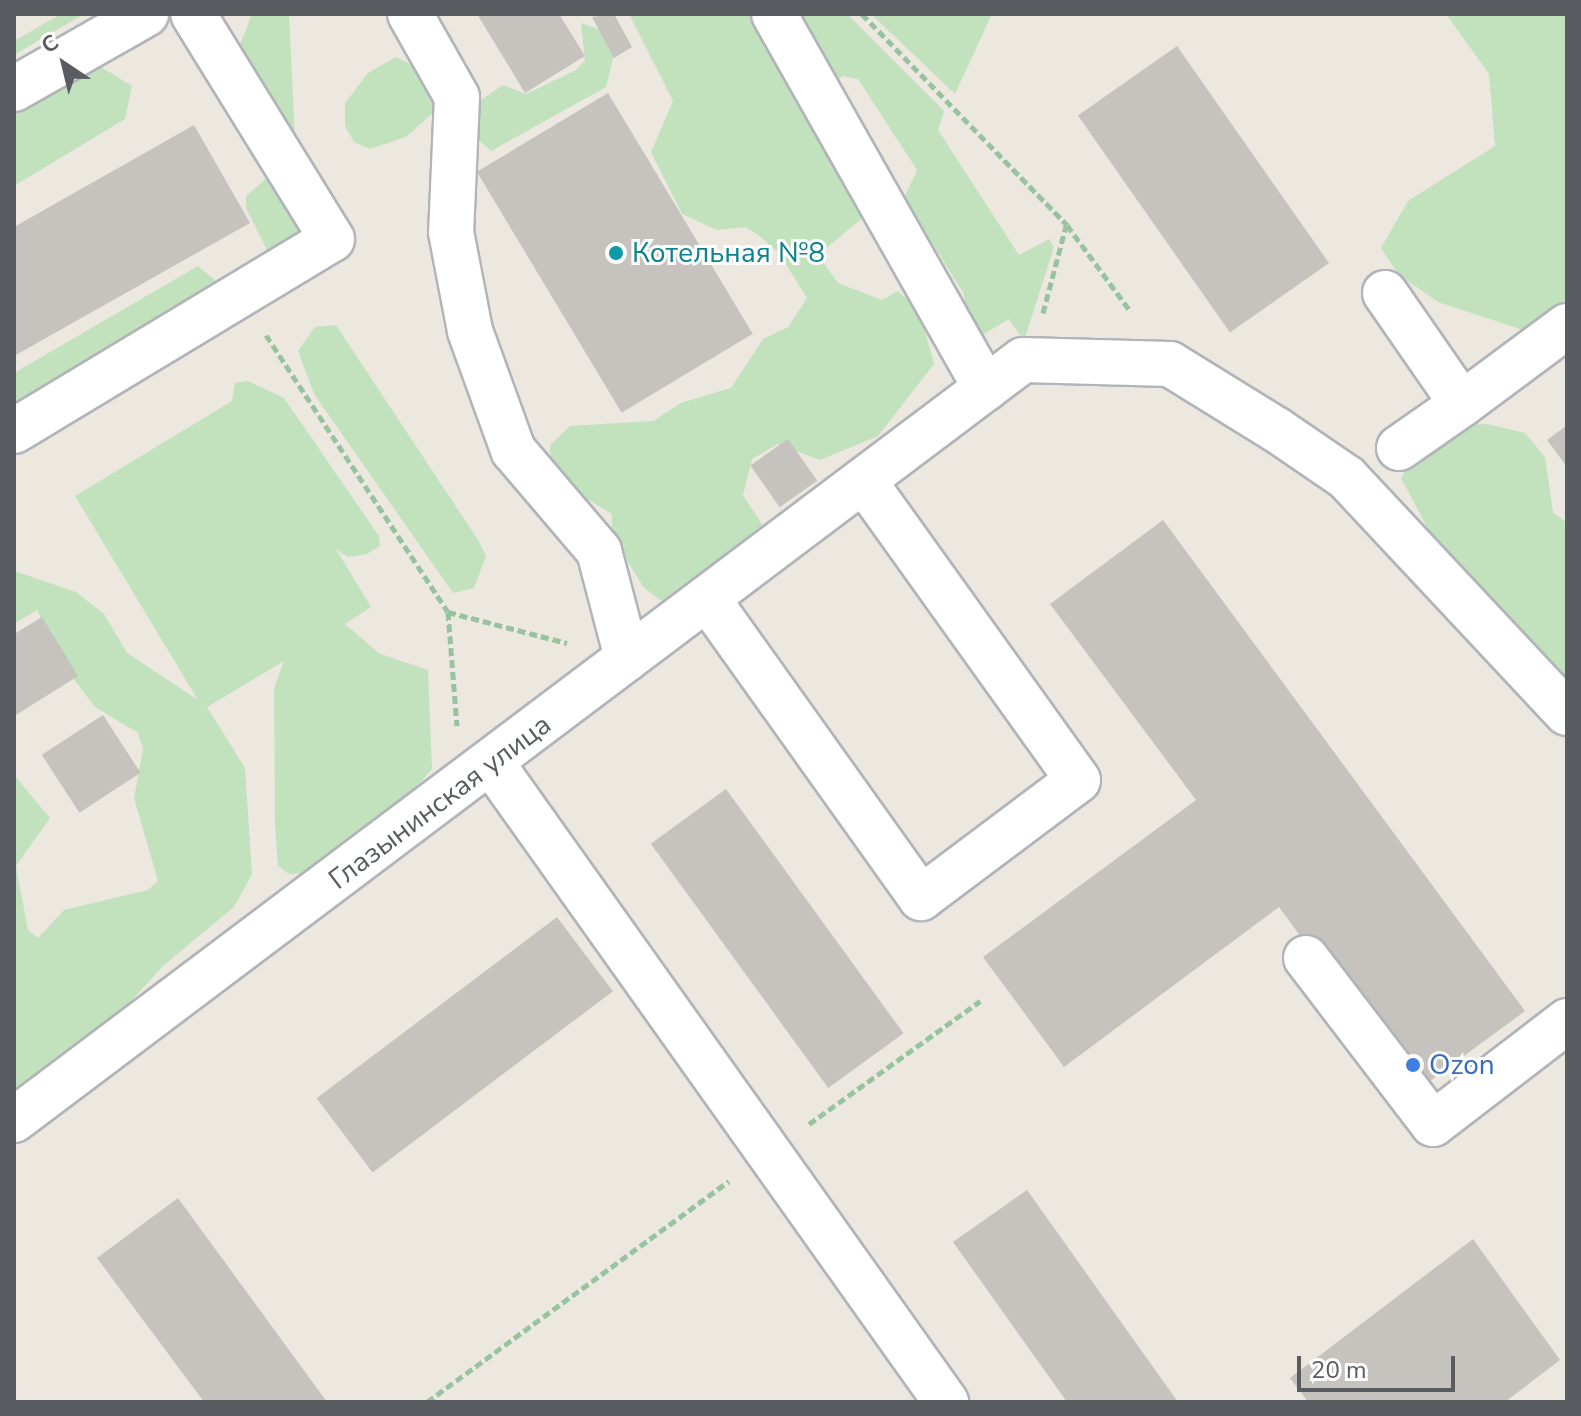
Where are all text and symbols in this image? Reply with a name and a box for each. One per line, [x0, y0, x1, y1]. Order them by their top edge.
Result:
north arrow [24, 24, 104, 104]
text: С [35, 28, 65, 61]
place label: Котельная №8 [632, 236, 825, 270]
marker: Котельная №8 [607, 244, 625, 262]
street label: Глазынинская улица [322, 708, 558, 896]
place label: Ozon [1429, 1048, 1495, 1082]
marker: Ozon [1404, 1056, 1422, 1074]
scale bar [1301, 1340, 1459, 1390]
text: 20 m [1311, 1354, 1367, 1386]

